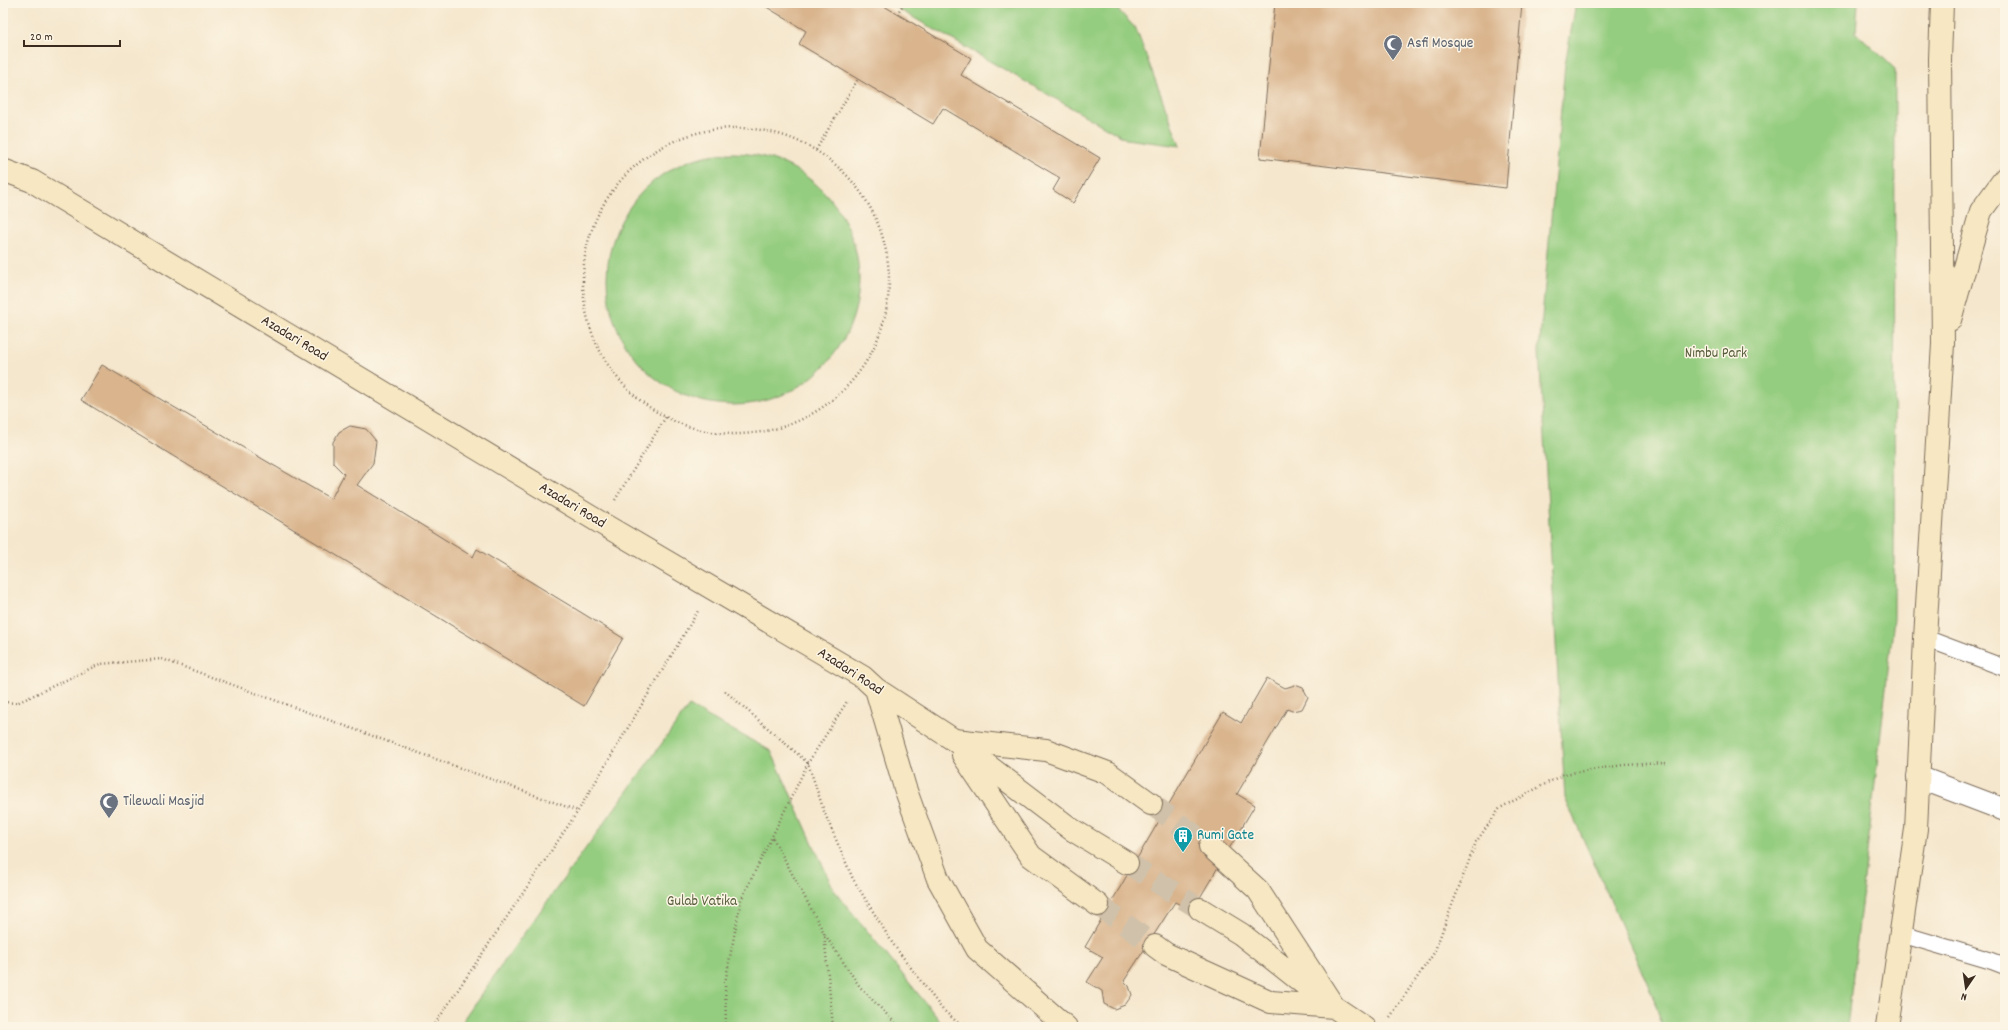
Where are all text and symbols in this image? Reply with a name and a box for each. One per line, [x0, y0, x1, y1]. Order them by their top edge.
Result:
scale bar [24, 22, 120, 48]
text: 20 m [30, 29, 53, 46]
mosque icon: Asfi Mosque [1382, 33, 1404, 61]
place label: Asfi Mosque [1407, 33, 1474, 55]
street label: Azadari Road [256, 310, 332, 368]
park label: Nimbu Park [1685, 343, 1747, 365]
street label: Azadari Road [534, 477, 610, 535]
street label: Azadari Road [813, 642, 887, 702]
mosque icon: Tilewali Masjid [98, 791, 120, 819]
place label: Tilewali Masjid [123, 791, 204, 813]
building icon: Rumi Gate [1172, 825, 1194, 853]
place label: Rumi Gate [1197, 825, 1254, 847]
park label: Gulab Vatika [667, 891, 738, 913]
north arrow [1946, 968, 1986, 1008]
text: N [1959, 987, 1969, 1004]

